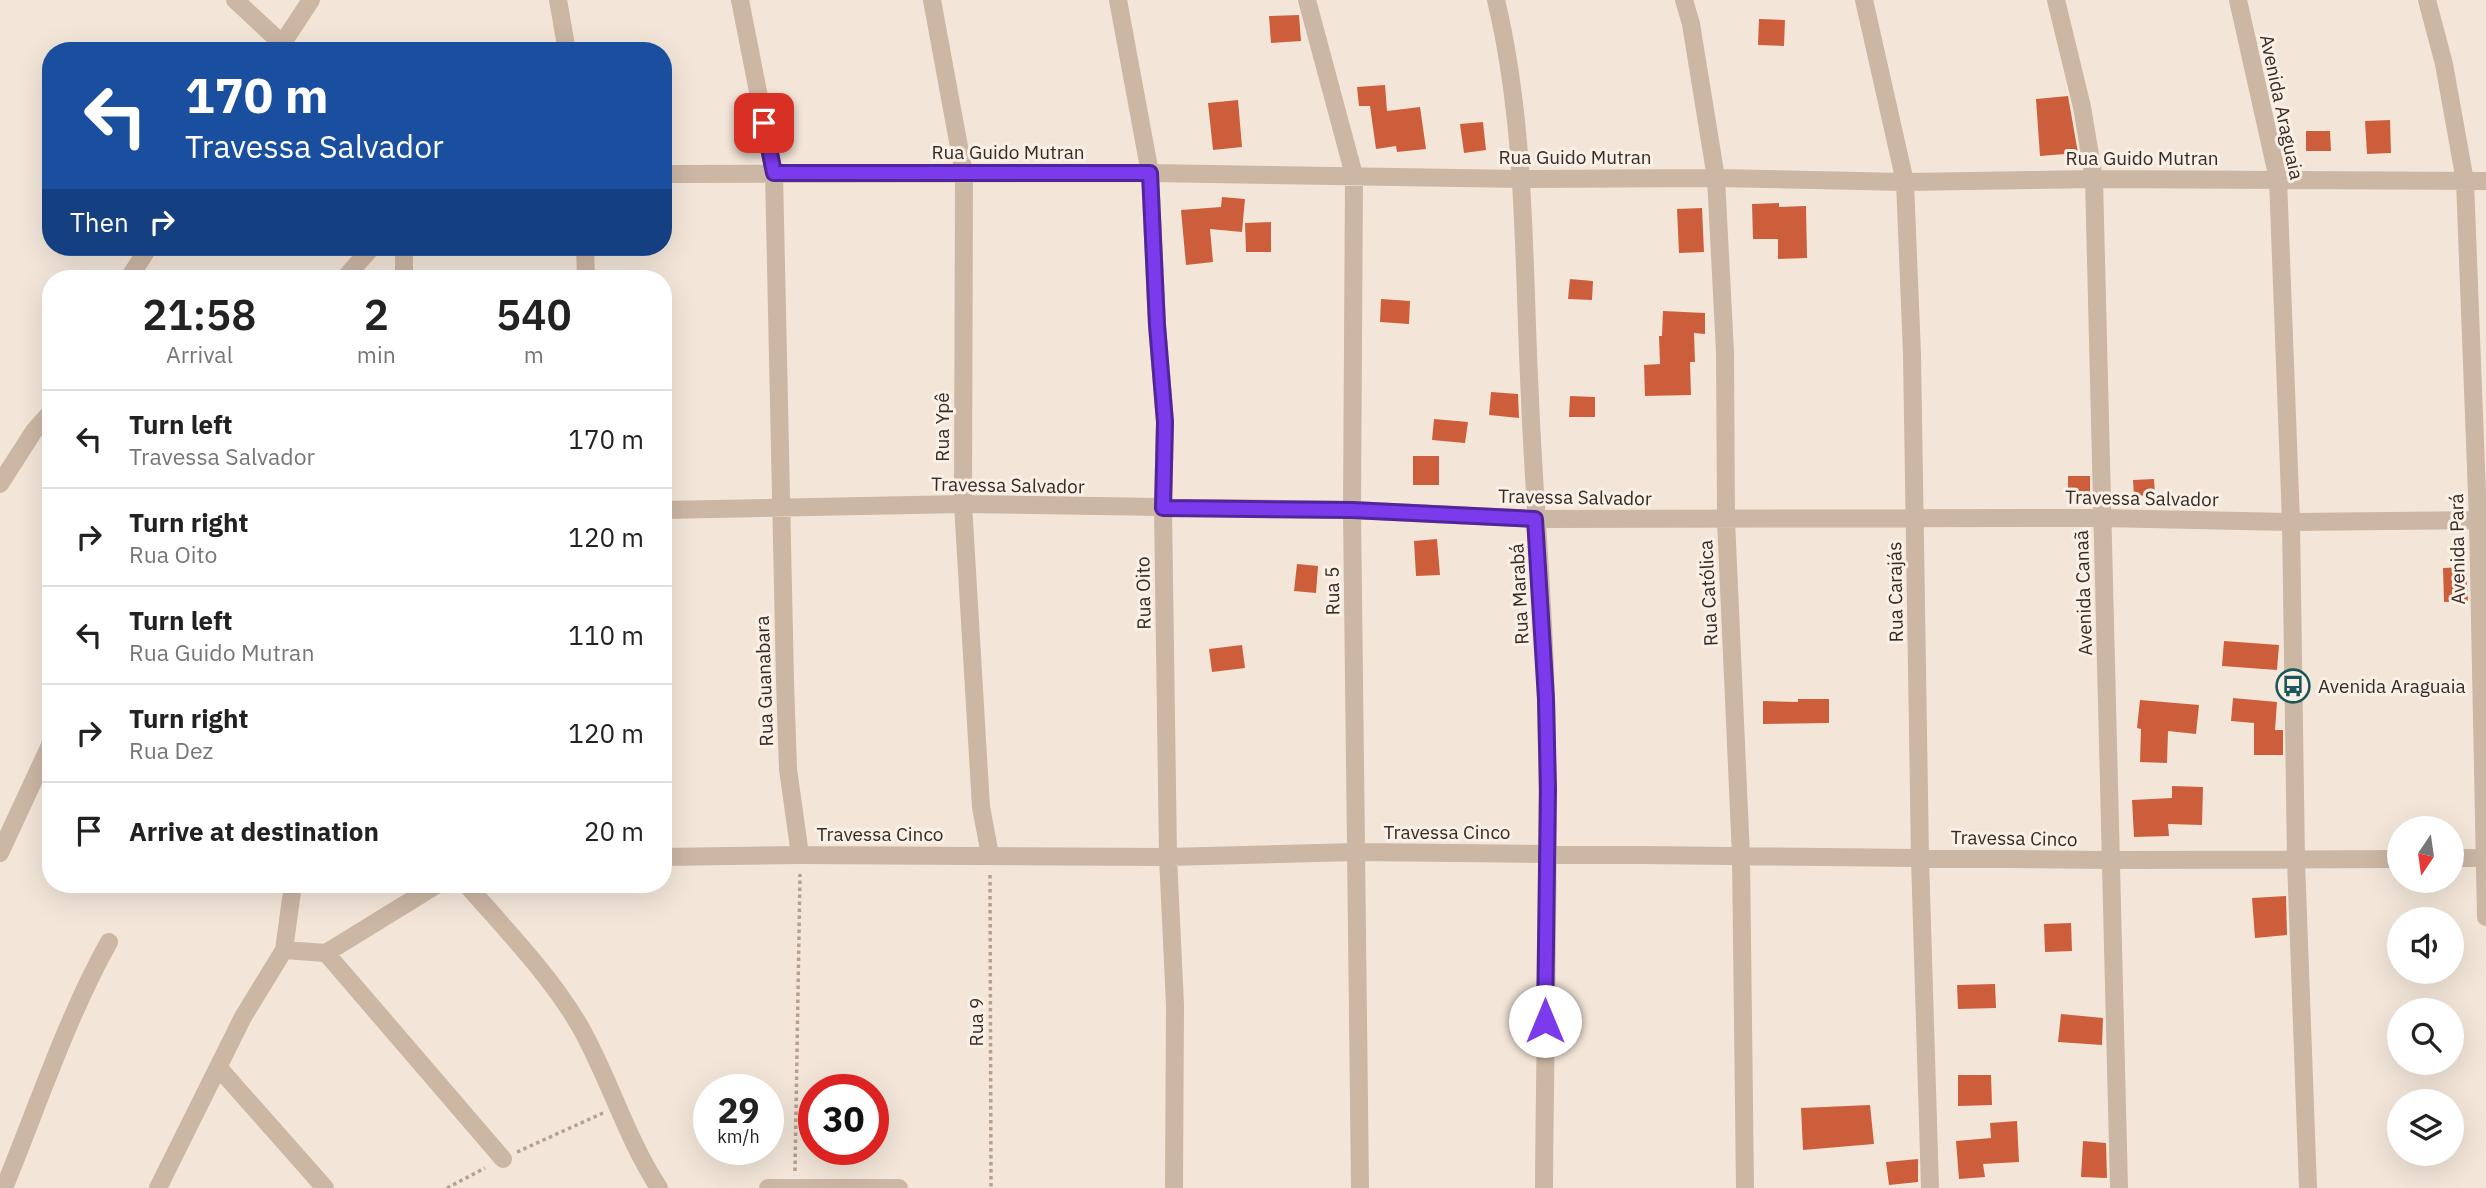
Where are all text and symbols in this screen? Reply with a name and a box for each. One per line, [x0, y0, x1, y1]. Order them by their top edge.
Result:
street label: Avenida Araguaia [2255, 32, 2309, 182]
text: 170 m [185, 63, 329, 126]
icon: left [70, 70, 161, 161]
pin [734, 93, 794, 153]
icon: arrive [745, 104, 783, 142]
text: Travessa Salvador [185, 125, 444, 167]
street label: Rua Guido Mutran [931, 140, 1085, 164]
street label: Rua Guido Mutran [1498, 145, 1652, 169]
street label: Rua Guido Mutran [2065, 146, 2219, 170]
icon: right [143, 203, 181, 241]
text: Then [70, 205, 129, 239]
text: 21:58 [142, 287, 257, 342]
text: 2 [364, 287, 389, 342]
text: 540 [496, 287, 572, 342]
text: Arrival [166, 339, 233, 369]
text: min [357, 339, 396, 369]
text: m [524, 339, 544, 369]
street label: Rua Ypê [930, 392, 954, 462]
text: Turn left [129, 407, 232, 441]
icon: left [70, 420, 108, 458]
text: 170 m [568, 422, 644, 456]
text: Travessa Salvador [129, 441, 315, 471]
street label: Travessa Salvador [931, 472, 1085, 498]
street label: Travessa Salvador [1498, 484, 1652, 510]
street label: Travessa Salvador [2065, 485, 2219, 511]
street label: Avenida Pará [2444, 493, 2470, 605]
text: Turn right [129, 505, 248, 539]
icon: right [70, 518, 108, 556]
text: 120 m [568, 520, 644, 554]
street label: Avenida Canaã [2069, 530, 2097, 656]
text: Rua Oito [129, 539, 217, 569]
street label: Rua Católica [1693, 539, 1723, 647]
street label: Rua Carajás [1882, 541, 1908, 643]
street label: Rua Marabá [1504, 543, 1534, 645]
street label: Rua Oito [1130, 556, 1156, 630]
street label: Rua 5 [1320, 566, 1344, 616]
text: Turn left [129, 603, 232, 637]
street label: Rua Guanabara [750, 615, 778, 747]
icon: left [70, 616, 108, 654]
text: 110 m [568, 618, 644, 652]
text: Rua Guido Mutran [129, 637, 314, 667]
bus stop icon: Avenida Araguaia [2274, 667, 2312, 705]
place label: Avenida Araguaia [2318, 674, 2466, 698]
text: Turn right [129, 701, 248, 735]
icon: right [70, 714, 108, 752]
text: 120 m [568, 716, 644, 750]
text: Rua Dez [129, 735, 213, 765]
icon: arrive [70, 812, 108, 850]
text: Arrive at destination [129, 814, 379, 848]
text: 20 m [584, 814, 644, 848]
north arrow [2387, 816, 2464, 892]
map controls [2387, 816, 2464, 1166]
street label: Travessa Cinco [1384, 820, 1510, 844]
street label: Travessa Cinco [817, 822, 943, 846]
street label: Travessa Cinco [1950, 825, 2078, 851]
button: sound [2387, 907, 2464, 984]
position arrow [1508, 984, 1582, 1058]
street label: Rua 9 [964, 998, 988, 1046]
button: search [2387, 998, 2464, 1075]
speed limit sign: 30 [798, 1074, 889, 1165]
text: 29 [717, 1087, 760, 1133]
button: layers [2387, 1089, 2464, 1166]
text: km/h [717, 1125, 760, 1148]

